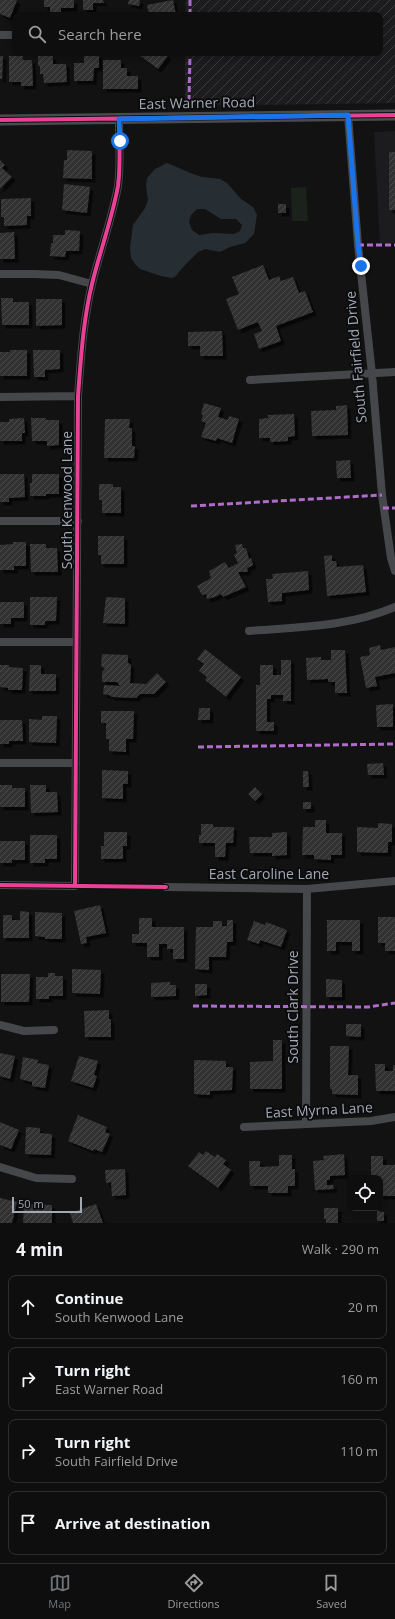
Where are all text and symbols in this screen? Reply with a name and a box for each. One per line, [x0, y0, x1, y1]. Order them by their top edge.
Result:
search box [12, 12, 383, 56]
icon: search [26, 23, 48, 45]
text: Search here [58, 24, 142, 44]
street label: East Warner Road [139, 92, 255, 113]
route start [111, 132, 129, 150]
route end [352, 257, 370, 275]
street label: South Fairfield Drive [340, 290, 371, 424]
street label: South Kenwood Lane [57, 431, 76, 569]
street label: East Caroline Lane [209, 864, 329, 883]
street label: South Clark Drive [283, 950, 302, 1064]
street label: East Myrna Lane [265, 1097, 373, 1122]
map controls [347, 1175, 383, 1211]
button: locate [347, 1175, 383, 1211]
scale bar [12, 1195, 82, 1214]
text: 50 m [18, 1196, 44, 1211]
text: 4 min [16, 1238, 63, 1261]
text: Walk · 290 m [302, 1240, 379, 1258]
text: Continue [55, 1288, 123, 1308]
icon: ahead [17, 1296, 39, 1318]
text: 20 m [348, 1298, 378, 1316]
text: South Kenwood Lane [55, 1308, 183, 1326]
text: Turn right [55, 1360, 130, 1380]
icon: right [17, 1368, 39, 1390]
text: 160 m [340, 1370, 378, 1388]
text: East Warner Road [55, 1380, 163, 1398]
text: Turn right [55, 1432, 130, 1452]
icon: right [17, 1440, 39, 1462]
text: 110 m [340, 1442, 378, 1460]
text: South Fairfield Drive [55, 1452, 178, 1470]
icon: arrive [17, 1512, 39, 1534]
text: Arrive at destination [55, 1513, 210, 1533]
tab: Map [48, 1572, 71, 1611]
tab: Directions [168, 1572, 220, 1611]
tab: Saved [316, 1572, 347, 1611]

